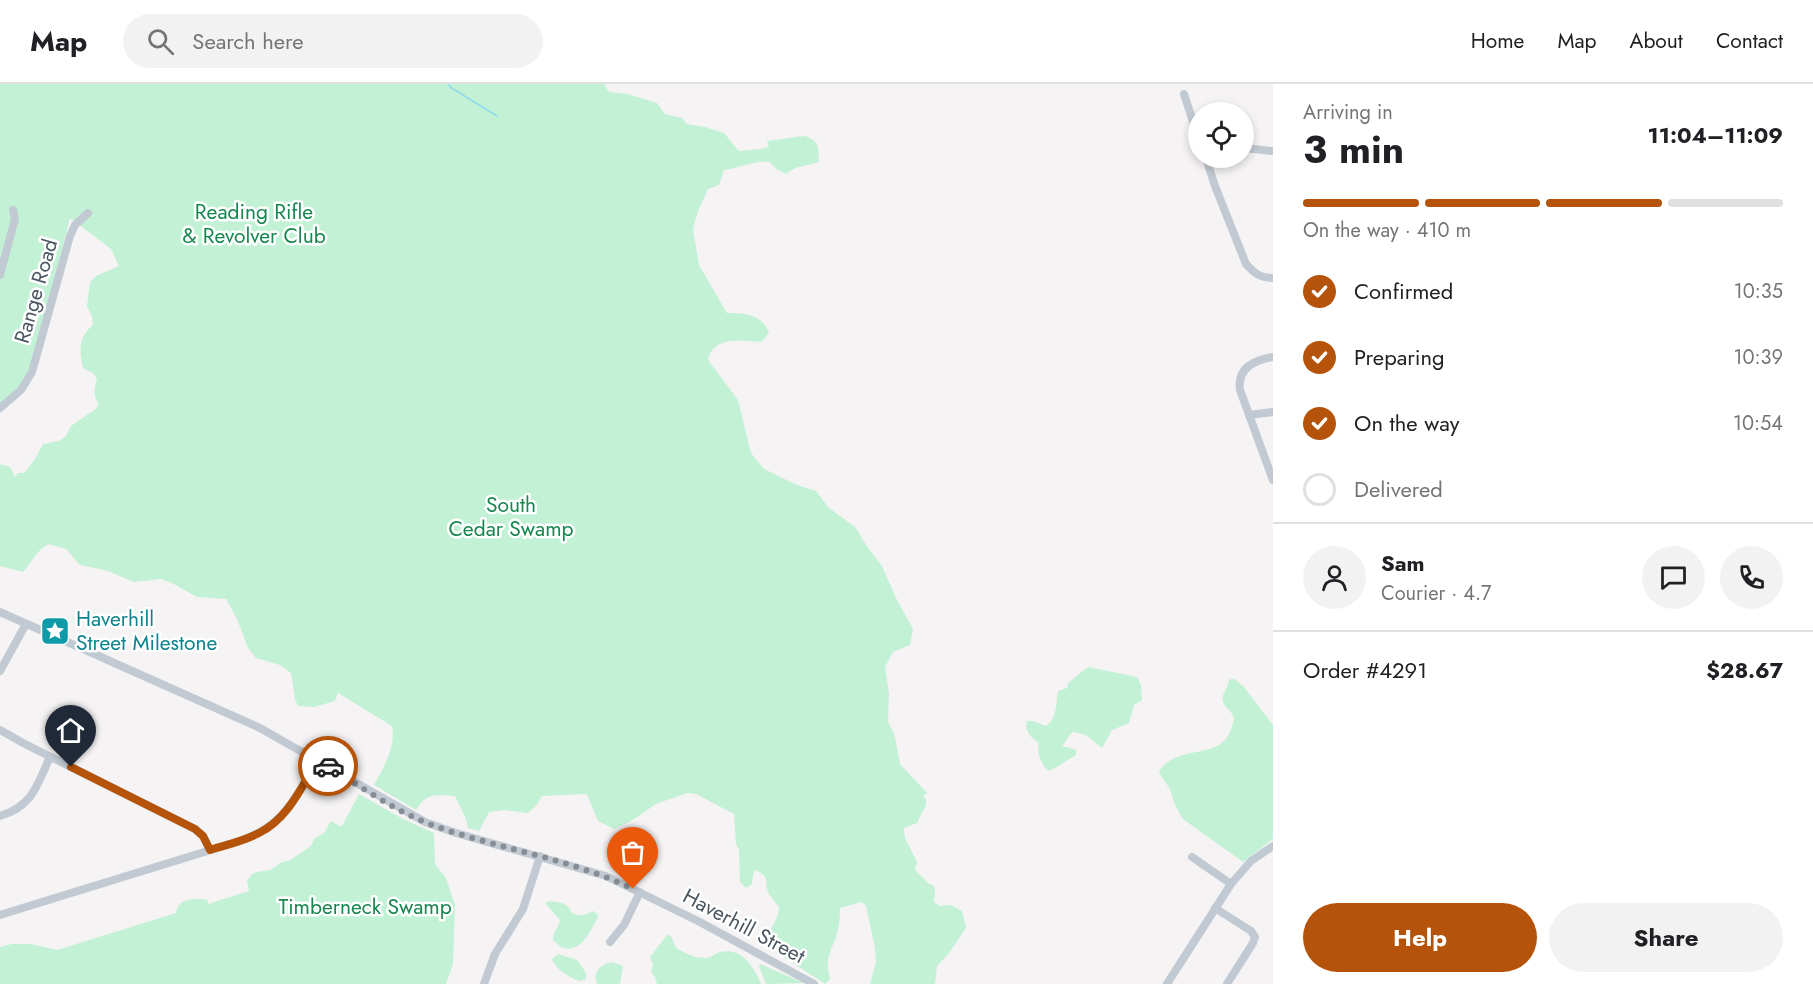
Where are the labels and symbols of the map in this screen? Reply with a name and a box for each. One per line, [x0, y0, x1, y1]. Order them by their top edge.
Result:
park label: Reading Rifle & Revolver Club [182, 197, 326, 251]
street label: Range Road [7, 235, 65, 347]
park label: South Cedar Swamp [448, 490, 574, 544]
place label: Haverhill Street Milestone [76, 604, 218, 658]
place icon: Haverhill Street Milestone [39, 615, 71, 647]
pin [45, 705, 96, 767]
courier [298, 736, 358, 796]
pin [607, 827, 658, 889]
street label: Haverhill Street [678, 881, 810, 971]
park label: Timberneck Swamp [278, 892, 452, 922]

